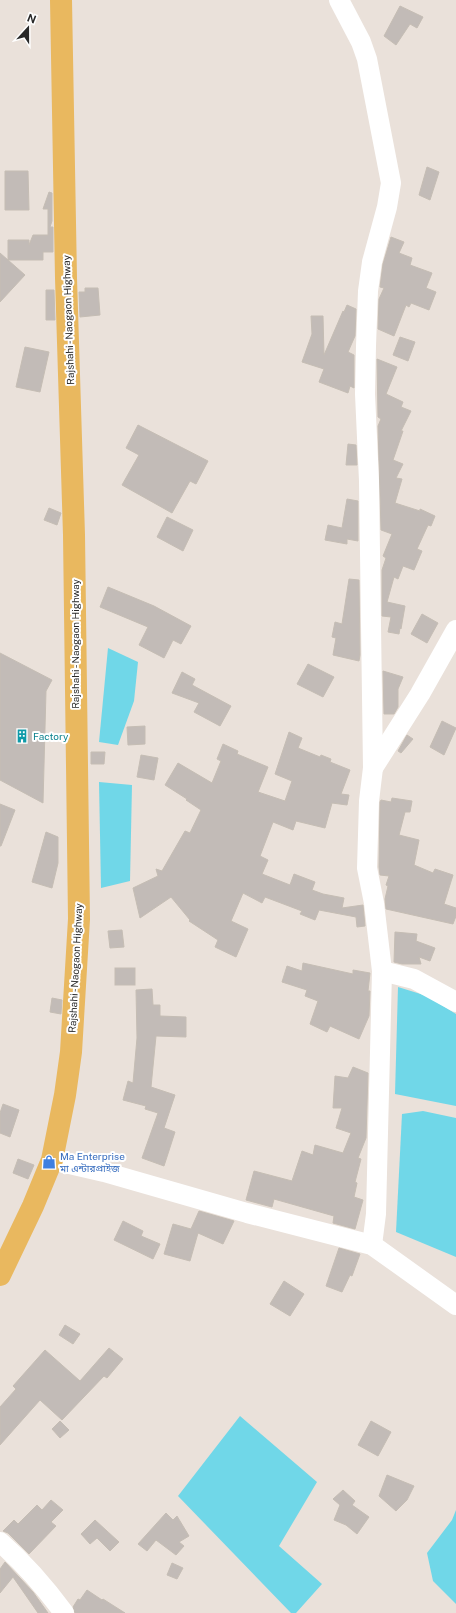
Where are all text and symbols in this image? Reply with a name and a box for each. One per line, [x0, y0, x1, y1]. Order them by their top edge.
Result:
north arrow [8, 8, 48, 48]
text: N [25, 12, 38, 26]
street label: Rajshahi - Naogaon Highway [60, 254, 76, 385]
street label: Rajshahi - Naogaon Highway [69, 578, 81, 709]
building icon: Factory [14, 728, 30, 744]
place label: Factory [33, 730, 69, 742]
street label: Rajshahi - Naogaon Highway [66, 902, 84, 1033]
place label: Ma Enterprise মা এন্টারপ্রাইজ [59, 1150, 125, 1174]
shop icon: Ma Enterprise মা এন্টারপ্রাইজ [41, 1154, 57, 1170]

